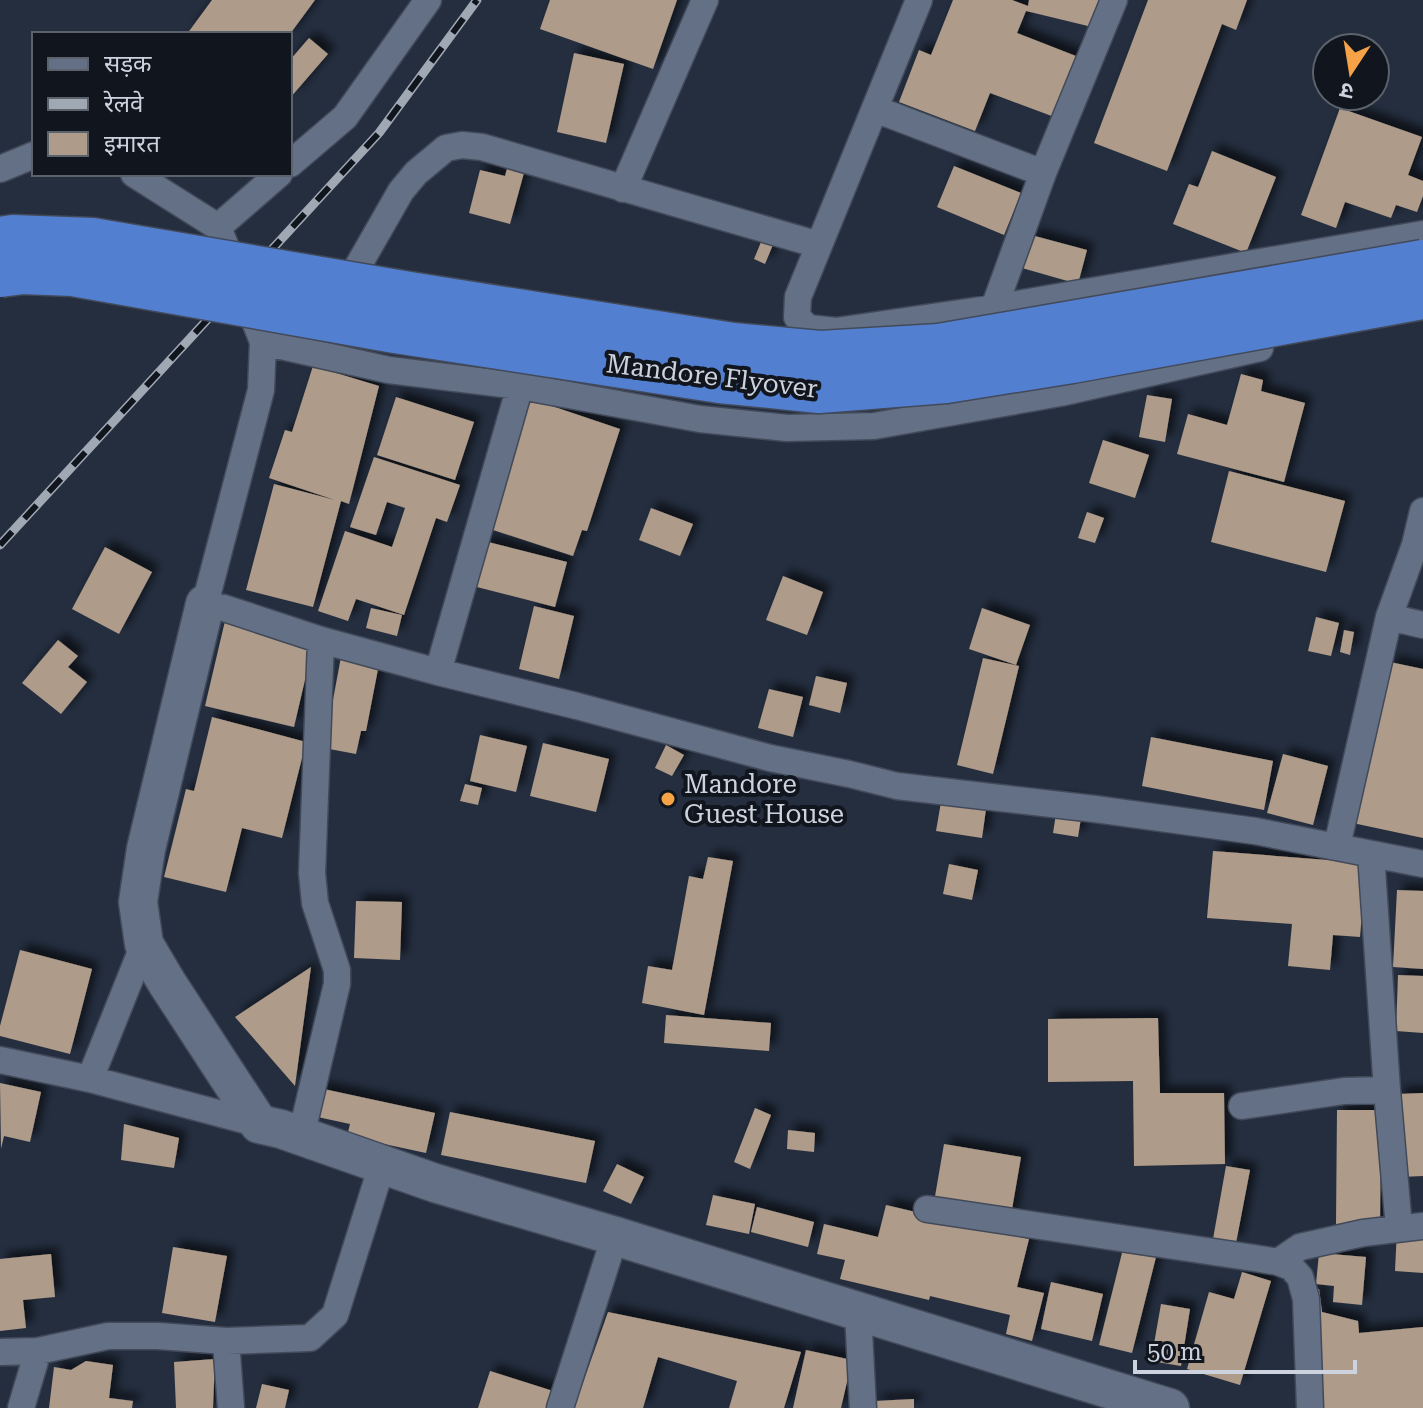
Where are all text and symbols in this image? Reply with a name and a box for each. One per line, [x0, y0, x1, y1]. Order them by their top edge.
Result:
legend [32, 32, 292, 176]
north arrow [1311, 32, 1391, 112]
text: सड़क [104, 50, 152, 78]
text: उ [1337, 77, 1356, 105]
text: रेलवे [103, 90, 144, 118]
text: इमारत [104, 130, 161, 158]
street label: Mandore Flyover [605, 348, 820, 404]
place label: Mandore Guest House [684, 769, 844, 829]
marker: Mandore Guest House [659, 790, 677, 808]
scale bar [1135, 1324, 1355, 1374]
text: 50 m [1147, 1338, 1202, 1366]

